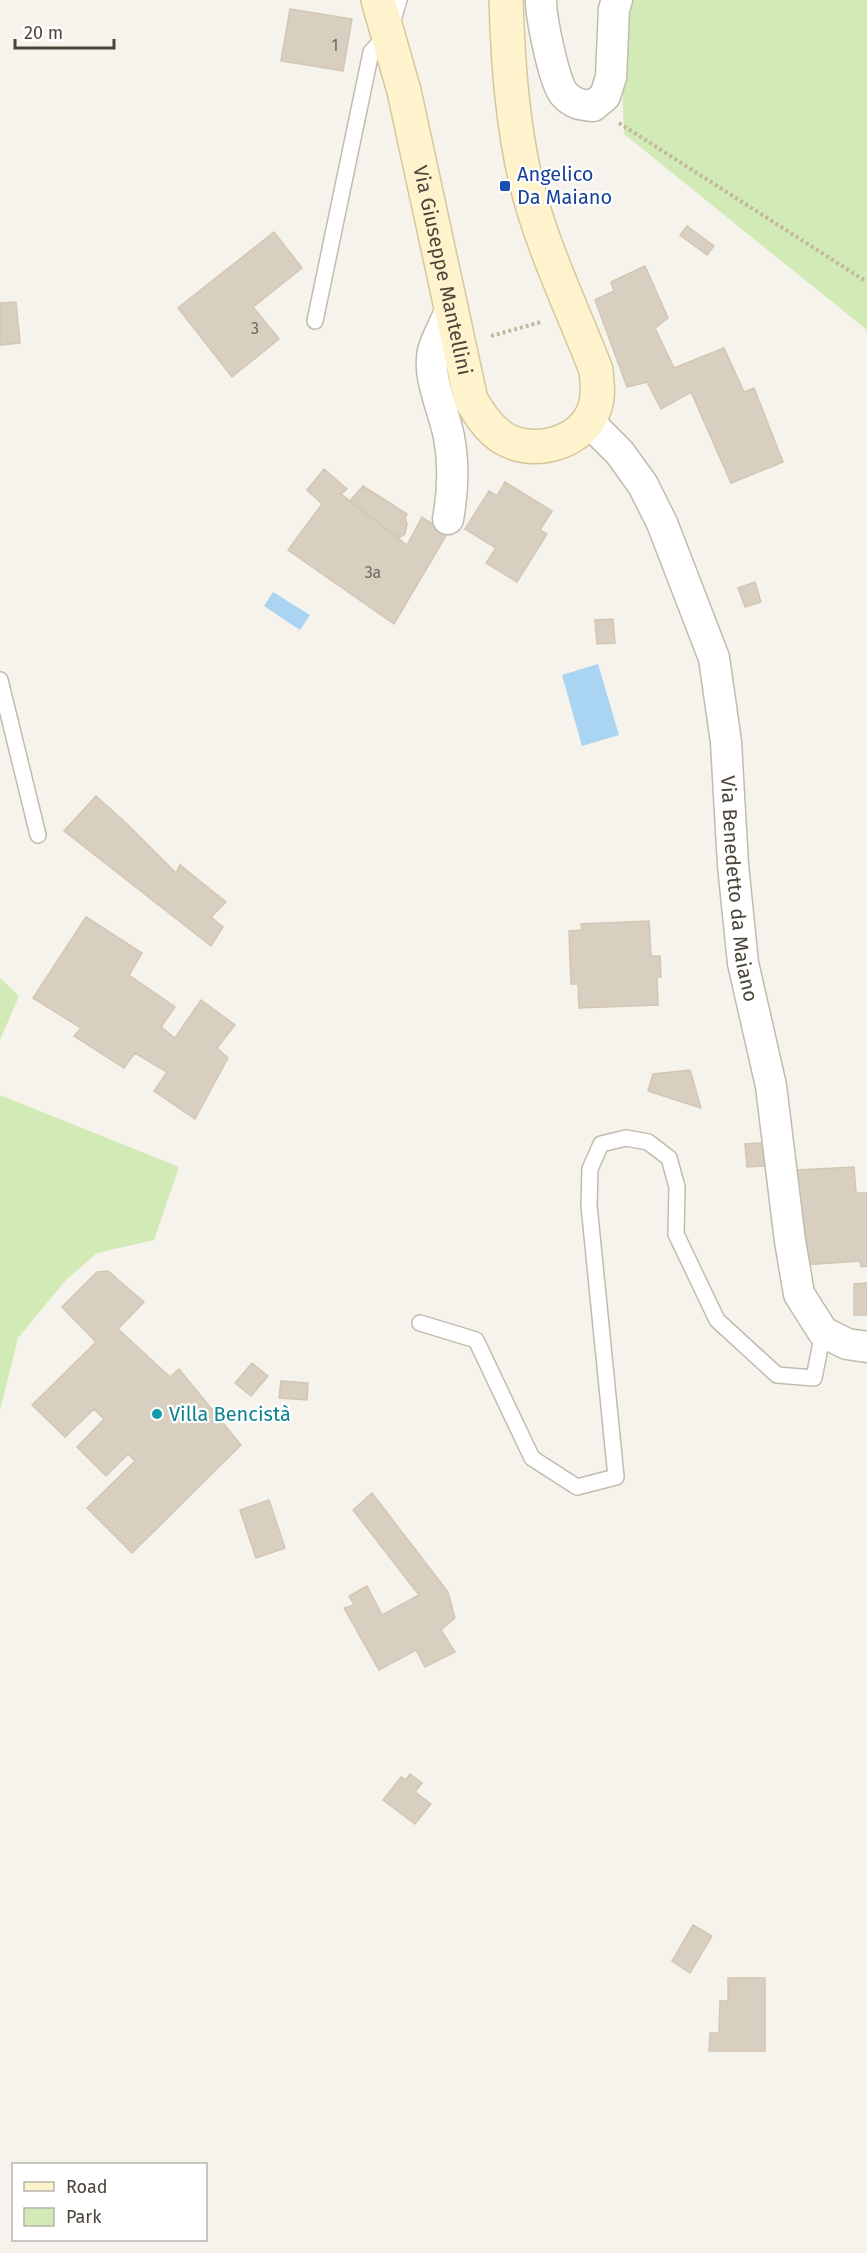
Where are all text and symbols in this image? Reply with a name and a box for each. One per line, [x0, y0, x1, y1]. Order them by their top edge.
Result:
scale bar [15, 12, 114, 50]
text: 20 m [24, 22, 63, 44]
house number: 1 [332, 36, 338, 55]
place label: Angelico Da Maiano [517, 162, 612, 209]
street label: Via Giuseppe Mantellini [408, 163, 477, 377]
marker: Angelico Da Maiano [498, 179, 512, 193]
house number: 3 [251, 319, 259, 338]
house number: 3a [365, 563, 381, 582]
street label: Via Benedetto da Maiano [716, 775, 763, 1004]
place label: Villa Bencistà [169, 1402, 291, 1426]
marker: Villa Bencistà [150, 1407, 164, 1421]
legend [12, 2163, 207, 2241]
text: Road [66, 2176, 108, 2198]
text: Park [66, 2206, 102, 2228]

